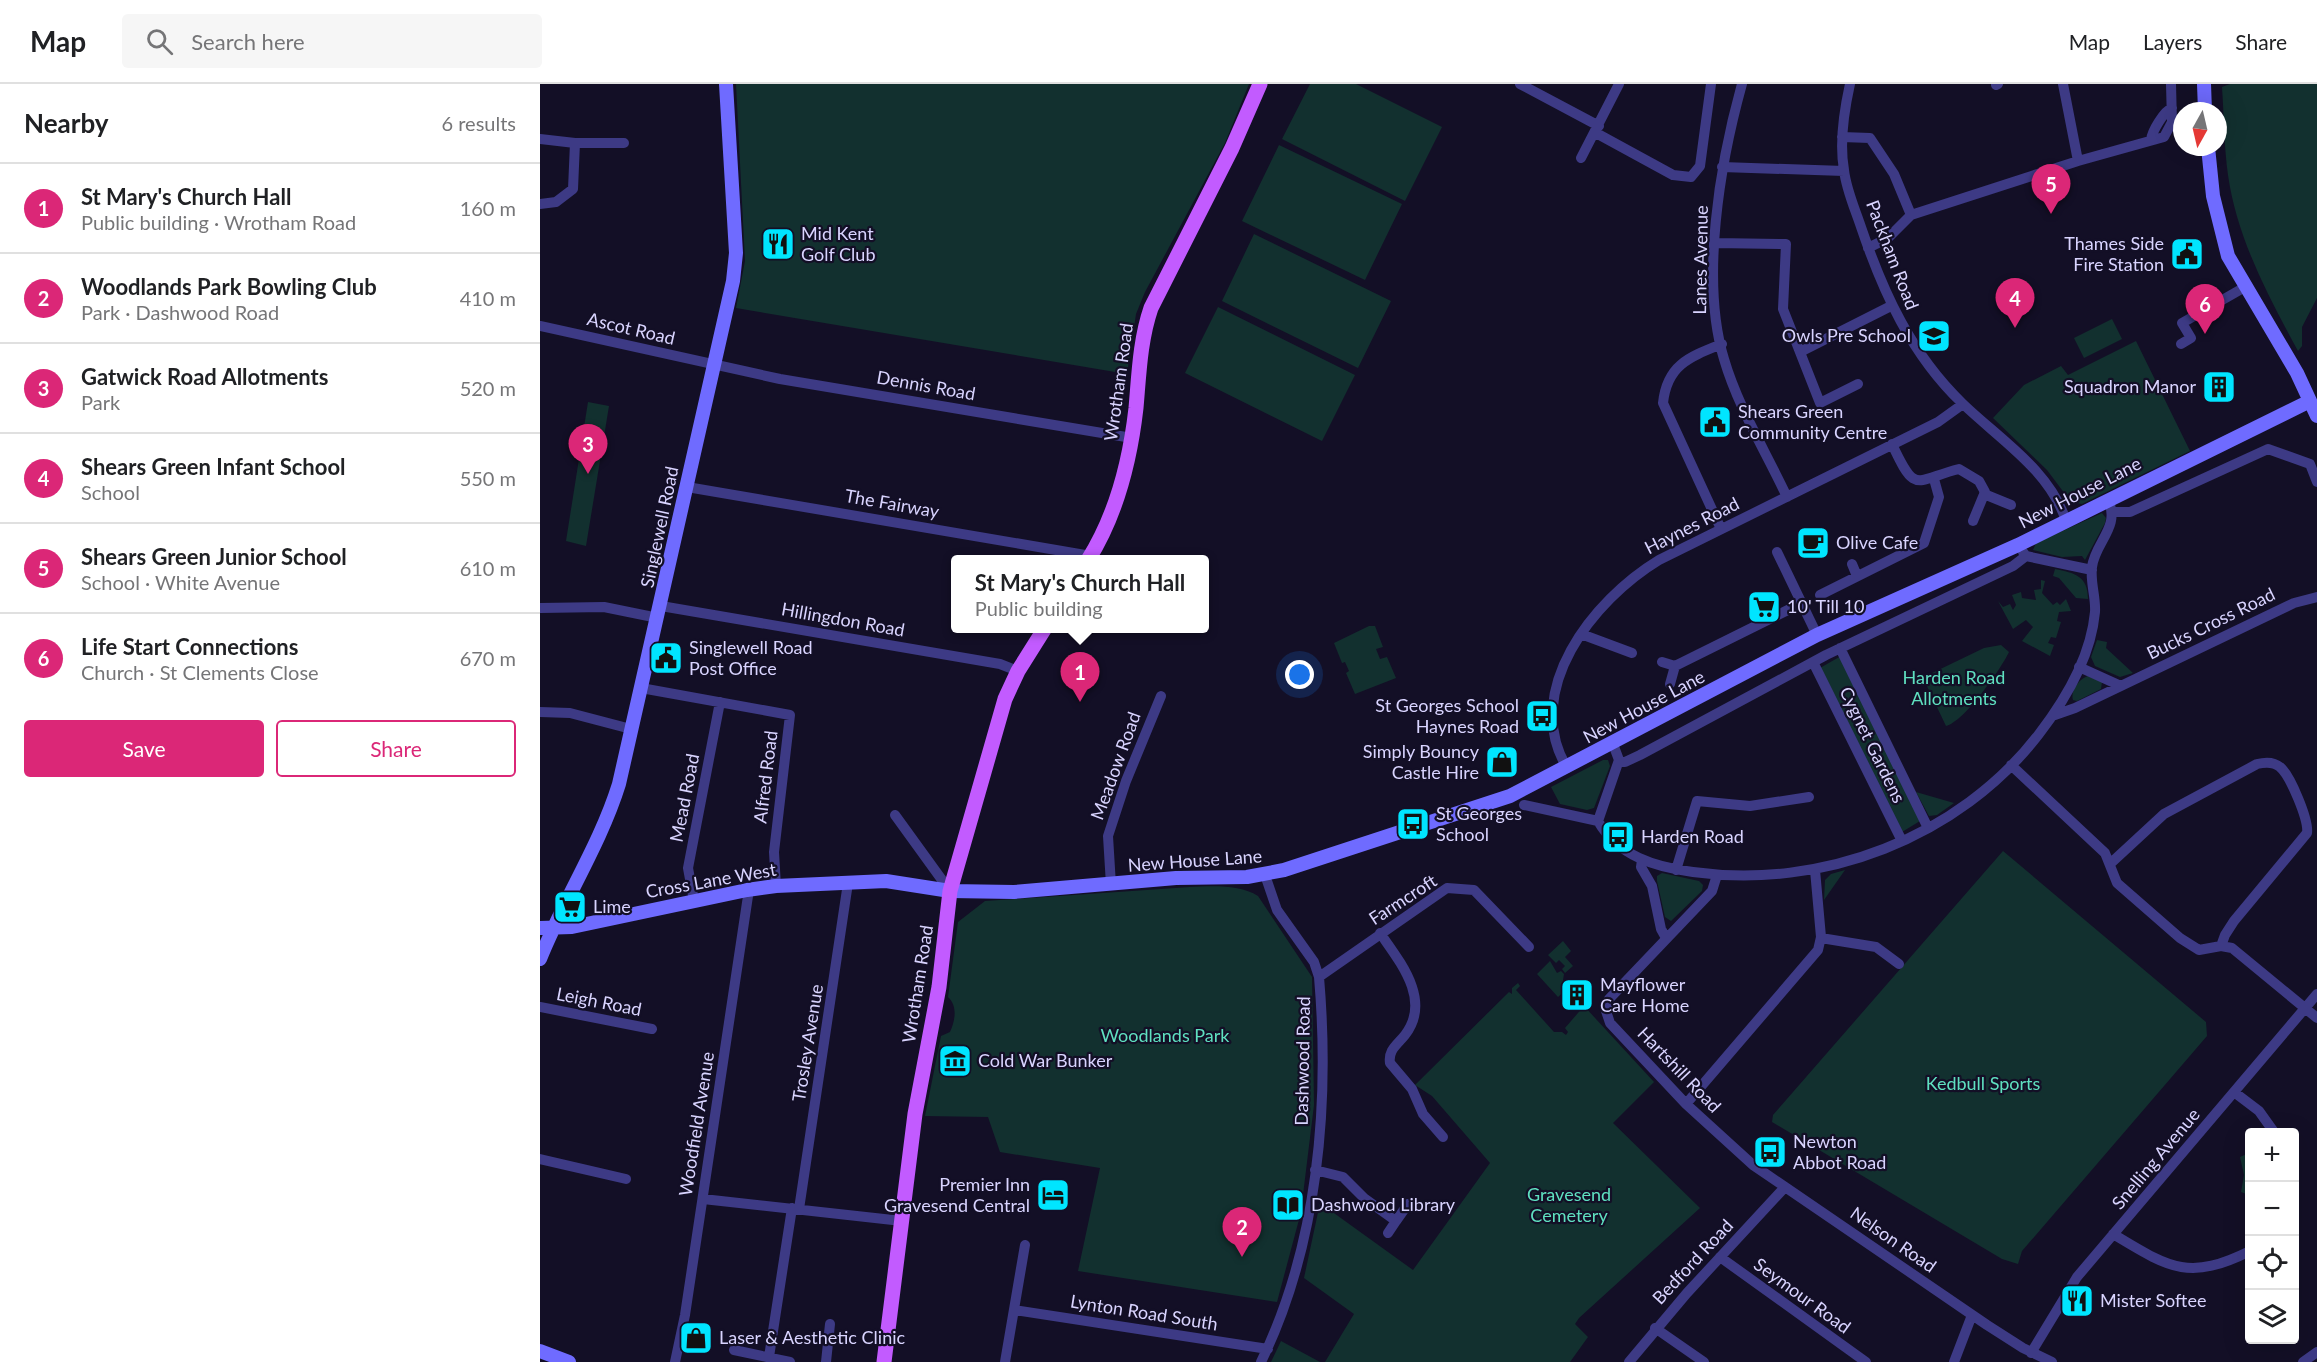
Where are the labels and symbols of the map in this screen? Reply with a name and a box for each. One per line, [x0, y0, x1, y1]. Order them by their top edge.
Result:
north arrow [2173, 102, 2227, 156]
pin: 5 [2032, 164, 2070, 214]
street label: Packham Road [1862, 197, 1924, 313]
street label: Lanes Avenue [1688, 205, 1712, 315]
place label: Mid Kent Golf Club [801, 222, 875, 265]
restaurant icon: Mid Kent Golf Club [760, 226, 796, 262]
place label: Thames Side Fire Station [2064, 232, 2164, 275]
public building icon: Thames Side Fire Station [2169, 236, 2205, 272]
pin: 4 [1996, 278, 2034, 328]
pin: 6 [2186, 284, 2224, 334]
street label: Ascot Road [585, 307, 677, 349]
school or university icon: Owls Pre School [1916, 318, 1952, 354]
street label: Wrotham Road [1099, 321, 1137, 442]
place label: Owls Pre School [1782, 324, 1911, 346]
street label: Dennis Road [875, 366, 977, 405]
building icon: Squadron Manor [2201, 369, 2237, 405]
place label: Squadron Manor [2064, 375, 2196, 397]
place label: Shears Green Community Centre [1738, 400, 1887, 443]
public building icon: Shears Green Community Centre [1697, 404, 1733, 440]
pin: 3 [568, 424, 608, 474]
street label: New House Lane [2015, 452, 2145, 532]
street label: Singlewell Road [635, 464, 683, 590]
street label: The Fairway [843, 484, 942, 522]
street label: Haynes Road [1641, 492, 1743, 558]
cafe icon: Olive Cafe [1795, 525, 1831, 561]
place label: Olive Cafe [1836, 531, 1918, 553]
street label: Bucks Cross Road [2143, 583, 2278, 664]
supermarket icon: 10' Till 10 [1746, 589, 1782, 625]
place label: 10' Till 10 [1787, 595, 1865, 617]
street label: Hillingdon Road [780, 597, 907, 641]
place label: Singlewell Road Post Office [689, 636, 813, 679]
public building icon: Singlewell Road Post Office [648, 640, 684, 676]
pin: 1 [1060, 652, 1100, 702]
your location [1285, 660, 1314, 689]
street label: New House Lane [1579, 665, 1708, 747]
park label: Harden Road Allotments [1903, 666, 2005, 709]
street label: Cygnet Gardens [1835, 683, 1911, 806]
place label: St Georges School Haynes Road [1375, 694, 1519, 737]
bus stop icon: St Georges School Haynes Road [1524, 698, 1560, 734]
street label: Meadow Road [1085, 709, 1145, 823]
street label: Alfred Road [748, 729, 782, 824]
place label: Simply Bouncy Castle Hire [1363, 740, 1480, 783]
shop icon: Simply Bouncy Castle Hire [1484, 744, 1520, 780]
street label: Mead Road [665, 752, 703, 844]
place label: St Georges School [1436, 802, 1522, 845]
bus stop icon: St Georges School [1395, 806, 1431, 842]
bus stop icon: Harden Road [1600, 819, 1636, 855]
place label: Harden Road [1641, 825, 1744, 847]
street label: New House Lane [1127, 844, 1263, 876]
street label: Cross Lane West [644, 858, 778, 902]
street label: Farmcroft [1364, 869, 1441, 929]
supermarket icon: Lime [552, 889, 588, 925]
place label: Lime [593, 895, 631, 917]
street label: Wrotham Road [897, 923, 937, 1044]
place label: Mayflower Care Home [1600, 973, 1689, 1016]
building icon: Mayflower Care Home [1559, 977, 1595, 1013]
street label: Leigh Road [555, 982, 644, 1020]
street label: Trosley Avenue [787, 982, 827, 1103]
street label: Dashwood Road [1290, 996, 1314, 1126]
street label: Hartshill Road [1633, 1022, 1726, 1117]
park label: Woodlands Park [1101, 1024, 1230, 1046]
museum icon: Cold War Bunker [937, 1043, 973, 1079]
place label: Cold War Bunker [978, 1049, 1113, 1071]
street label: Woodfield Avenue [674, 1050, 718, 1198]
park label: Kedbull Sports [1926, 1072, 2041, 1094]
street label: Snelling Avenue [2107, 1103, 2204, 1213]
place label: Newton Abbot Road [1793, 1130, 1886, 1173]
bus stop icon: Newton Abbot Road [1752, 1134, 1788, 1170]
place label: Premier Inn Gravesend Central [884, 1173, 1030, 1216]
hotel icon: Premier Inn Gravesend Central [1035, 1177, 1071, 1213]
park label: Gravesend Cemetery [1527, 1183, 1611, 1226]
library icon: Dashwood Library [1270, 1187, 1306, 1223]
place label: Dashwood Library [1311, 1193, 1456, 1215]
street label: Nelson Road [1846, 1202, 1941, 1277]
pin: 2 [1222, 1208, 1262, 1257]
street label: Bedford Road [1647, 1214, 1737, 1308]
street label: Seymour Road [1750, 1253, 1855, 1338]
restaurant icon: Mister Softee [2059, 1283, 2095, 1319]
street label: Lynton Road South [1069, 1289, 1219, 1335]
place label: Mister Softee [2100, 1289, 2206, 1311]
shop icon: Laser & Aesthetic Clinic [678, 1320, 714, 1356]
place label: Laser & Aesthetic Clinic [719, 1326, 906, 1348]

